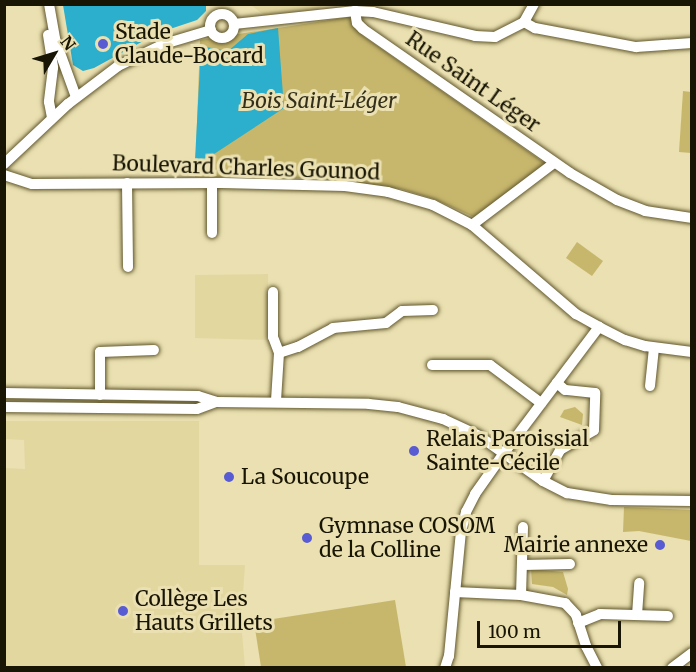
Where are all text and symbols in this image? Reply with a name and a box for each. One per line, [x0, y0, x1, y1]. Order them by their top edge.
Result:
place label: Stade Claude-Bocard [115, 19, 264, 69]
north arrow [24, 24, 84, 84]
street label: Rue Saint Léger [401, 26, 545, 138]
text: N [56, 32, 80, 54]
marker: Stade Claude-Bocard [96, 37, 110, 51]
park label: Bois Saint-Léger [241, 88, 397, 114]
street label: Boulevard Charles Gounod [112, 151, 380, 185]
place label: Relais Paroissial Sainte-Cécile [426, 426, 589, 476]
marker: Relais Paroissial Sainte-Cécile [407, 444, 421, 458]
place label: La Soucoupe [241, 464, 369, 490]
marker: La Soucoupe [222, 470, 236, 484]
place label: Gymnase COSOM de la Colline [319, 513, 495, 563]
marker: Gymnase COSOM de la Colline [300, 531, 314, 545]
place label: Mairie annexe [504, 532, 648, 558]
marker: Mairie annexe [653, 538, 667, 552]
place label: Collège Les Hauts Grillets [135, 586, 273, 636]
marker: Collège Les Hauts Grillets [116, 604, 130, 618]
scale bar [480, 609, 624, 647]
text: 100 m [488, 620, 541, 643]

